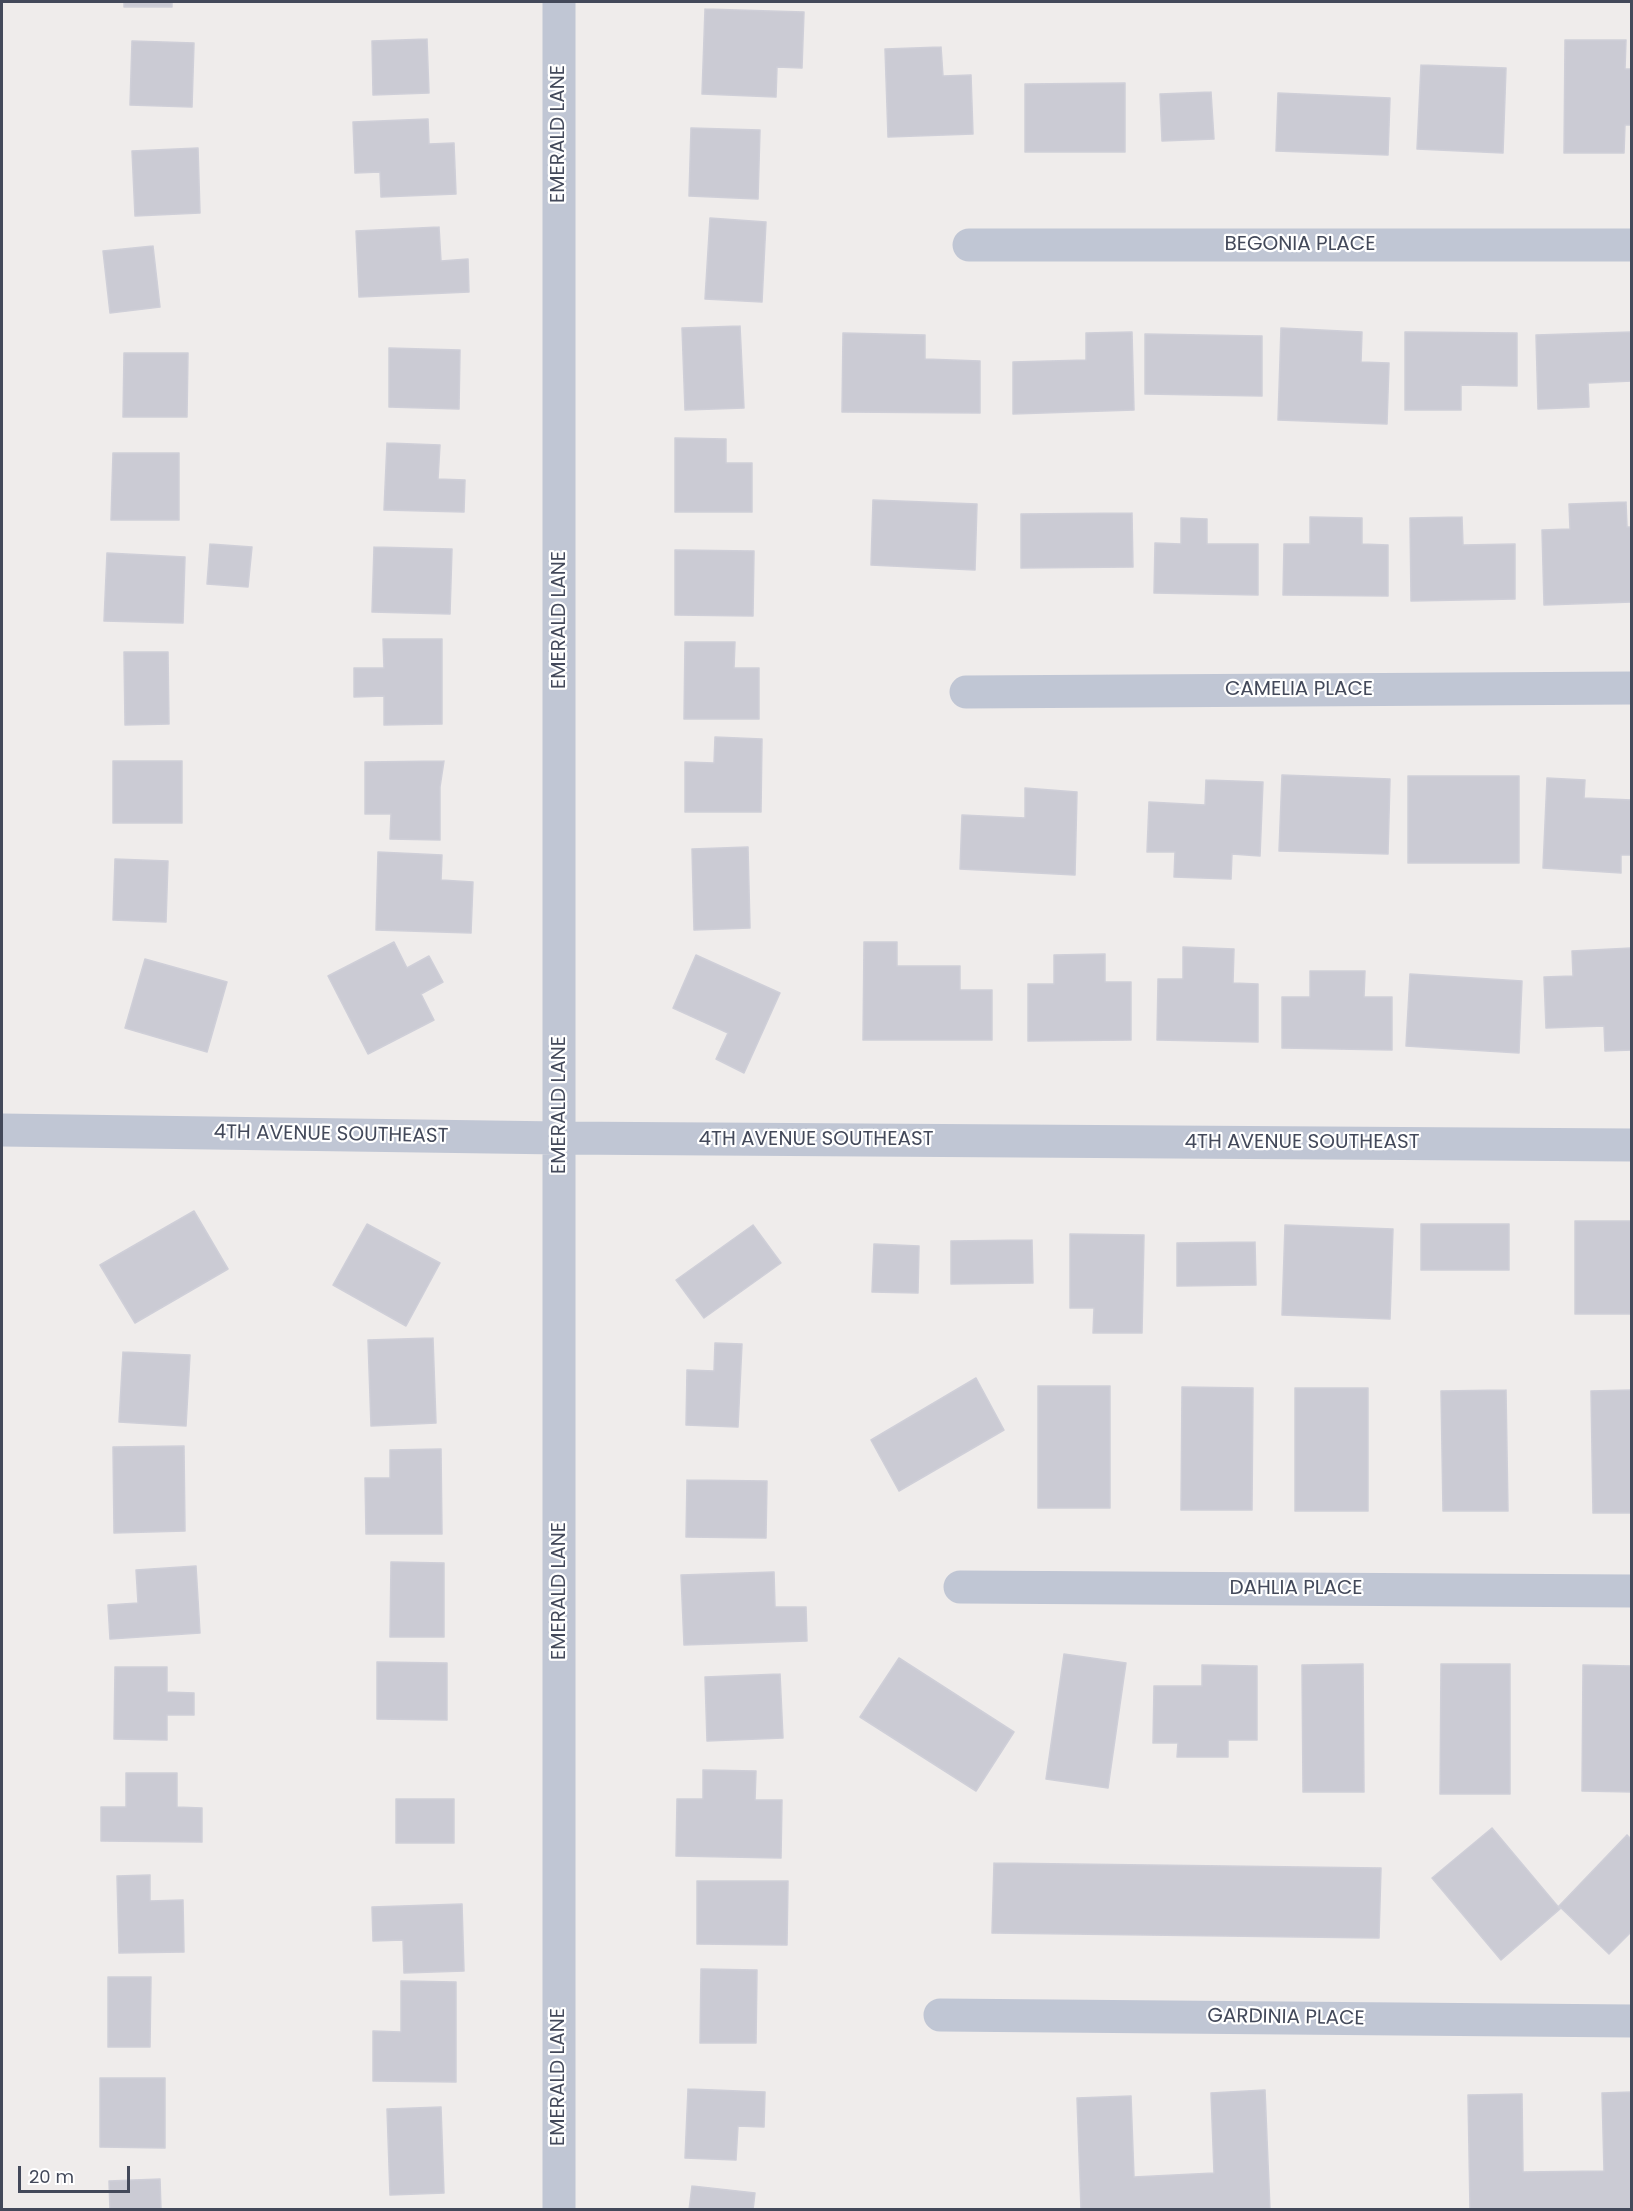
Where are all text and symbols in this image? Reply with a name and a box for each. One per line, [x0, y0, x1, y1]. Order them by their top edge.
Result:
street label: EMERALD LANE [547, 65, 571, 203]
street label: BEGONIA PLACE [1225, 233, 1375, 257]
street label: EMERALD LANE [548, 551, 572, 689]
street label: CAMELIA PLACE [1225, 678, 1373, 702]
street label: EMERALD LANE [548, 1036, 572, 1174]
street label: 4TH AVENUE SOUTHEAST [213, 1121, 449, 1149]
street label: 4TH AVENUE SOUTHEAST [699, 1128, 933, 1152]
street label: 4TH AVENUE SOUTHEAST [1185, 1131, 1419, 1155]
street label: EMERALD LANE [548, 1522, 572, 1660]
street label: DAHLIA PLACE [1229, 1577, 1363, 1601]
street label: GARDINIA PLACE [1207, 2005, 1365, 2031]
street label: EMERALD LANE [547, 2008, 571, 2146]
scale bar [21, 2154, 134, 2192]
text: 20 m [29, 2164, 74, 2189]

